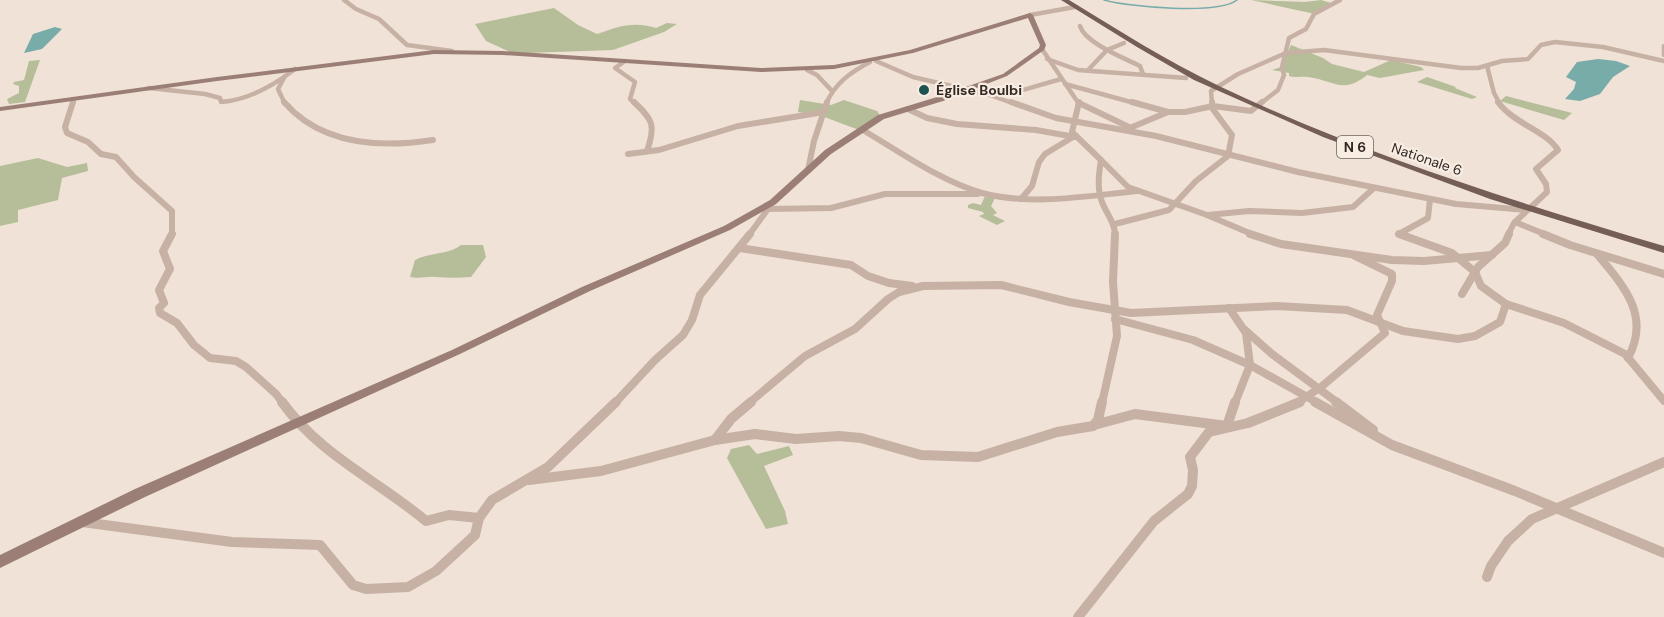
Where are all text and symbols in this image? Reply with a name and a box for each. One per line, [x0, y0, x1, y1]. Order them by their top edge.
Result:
place label: Église Boulbi [936, 81, 1022, 99]
marker: Église Boulbi [917, 83, 931, 97]
road number: N 6 [1337, 136, 1373, 158]
street label: Nationale 6 [1389, 139, 1465, 179]

